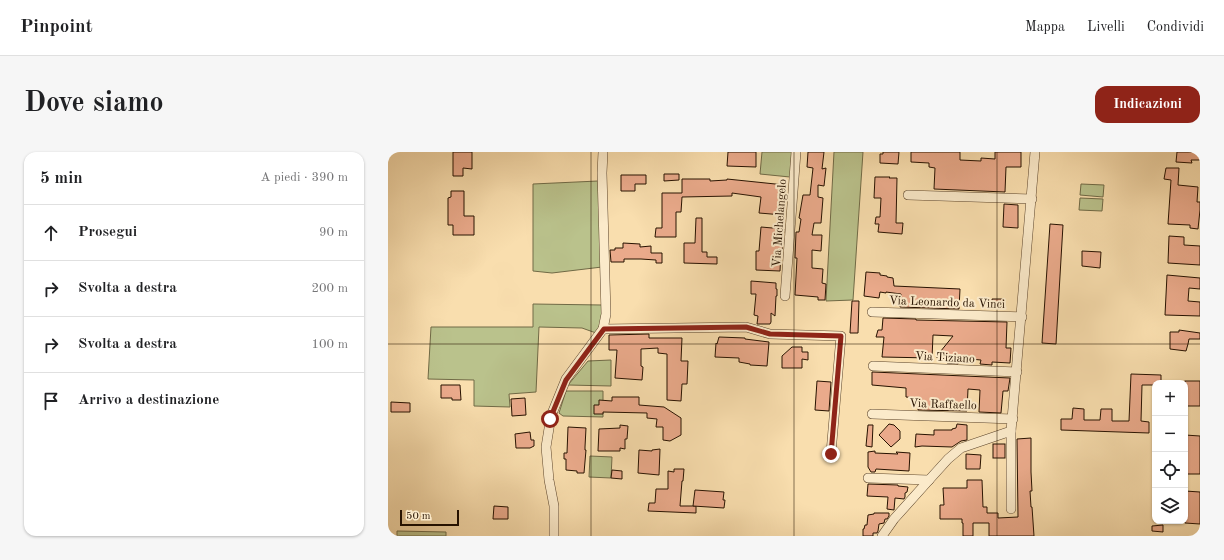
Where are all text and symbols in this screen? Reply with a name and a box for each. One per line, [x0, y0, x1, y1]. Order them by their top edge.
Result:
text: Pinpoint [20, 18, 93, 37]
text: Mappa [1025, 20, 1065, 34]
text: Livelli [1087, 20, 1125, 34]
text: Condividi [1147, 20, 1204, 34]
button: Indicazioni [1095, 86, 1200, 123]
text: Dove siamo [24, 90, 164, 118]
text: 5 min [40, 170, 83, 187]
text: A piedi · 390 m [260, 171, 348, 184]
street label: Via Michelangelo [771, 178, 789, 268]
icon: ahead [40, 222, 62, 244]
text: Prosegui [78, 225, 137, 240]
text: 90 m [319, 226, 348, 239]
icon: right [40, 278, 62, 300]
text: Svolta a destra [78, 281, 177, 296]
text: 200 m [311, 282, 348, 295]
street label: Via Leonardo da Vinci [889, 295, 1005, 311]
icon: right [40, 334, 62, 356]
text: Svolta a destra [78, 337, 177, 352]
text: 100 m [311, 338, 348, 351]
street label: Via Tiziano [915, 350, 975, 366]
map controls [1152, 380, 1188, 524]
button: + [1152, 380, 1188, 416]
icon: arrive [40, 390, 62, 412]
text: Arrivo a destinazione [78, 393, 219, 408]
street label: Via Raffaello [909, 398, 977, 412]
route start [541, 410, 559, 428]
button: − [1152, 416, 1188, 452]
route end [822, 445, 840, 463]
button: locate [1152, 452, 1188, 488]
button: layers [1152, 488, 1188, 524]
scale bar [400, 508, 459, 527]
text: 50 m [406, 511, 431, 522]

